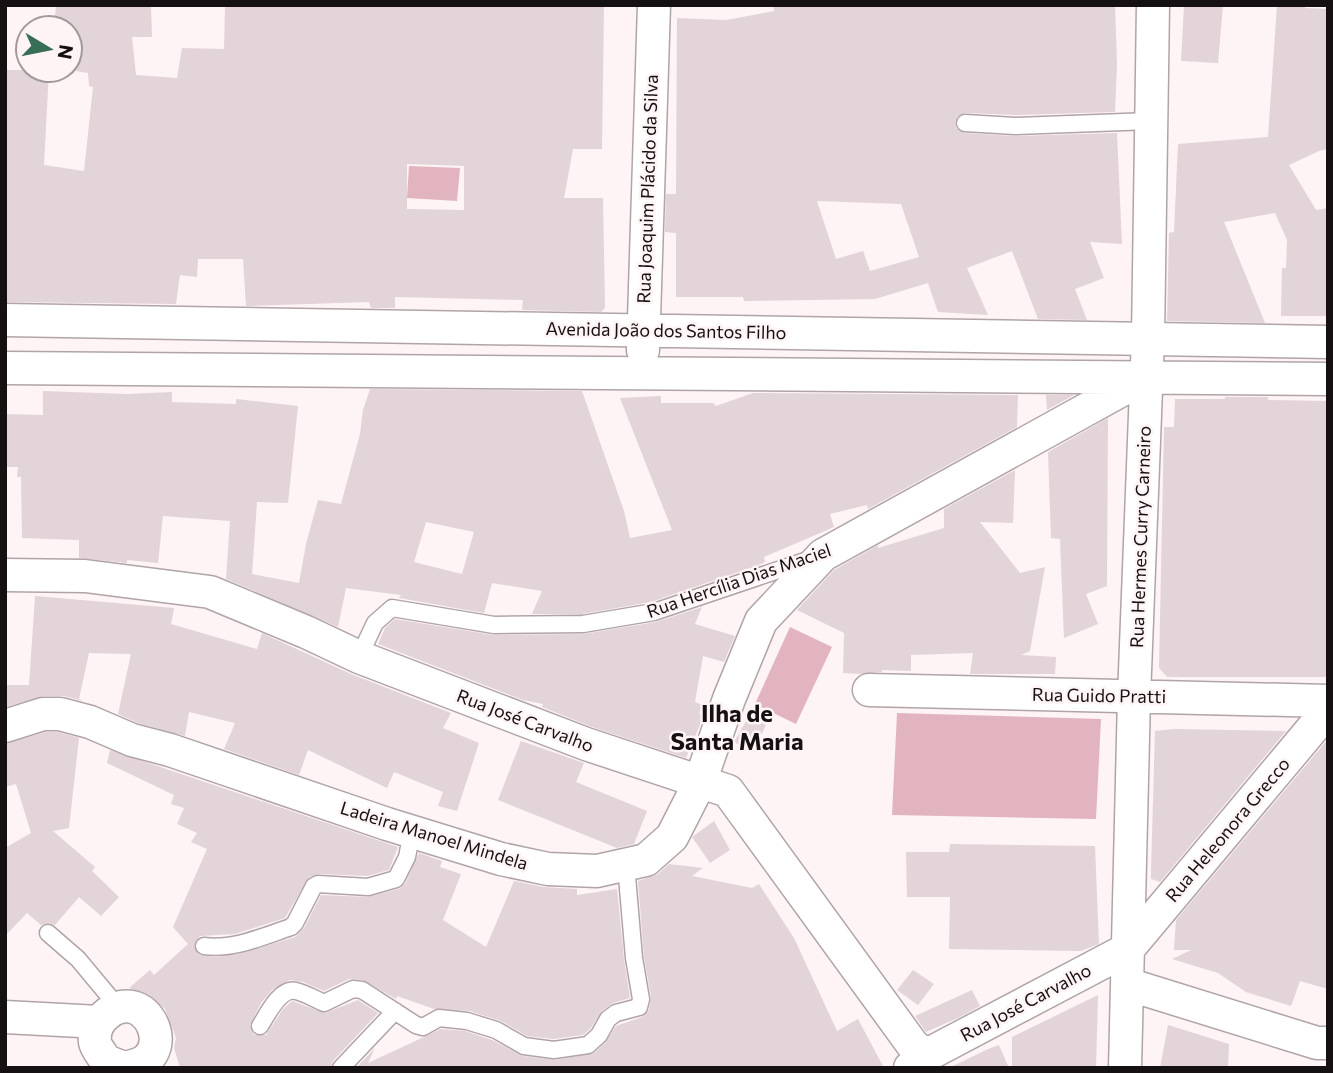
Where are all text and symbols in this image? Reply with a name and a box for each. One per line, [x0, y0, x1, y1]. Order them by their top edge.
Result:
north arrow [14, 14, 84, 84]
text: N [54, 43, 79, 61]
street label: Rua Joaquim Plácido da Silva [632, 74, 662, 304]
street label: Avenida João dos Santos Filho [545, 317, 787, 343]
street label: Rua Hermes Curry Carneiro [1125, 425, 1155, 648]
street label: Rua Hercília Dias Maciel [644, 538, 834, 622]
street label: Rua Guido Pratti [1032, 683, 1166, 707]
street label: Rua José Carvalho [454, 684, 597, 756]
district label: Ilha de Santa Maria [670, 698, 804, 755]
street label: Rua Heleonora Grecco [1160, 753, 1294, 906]
street label: Ladeira Manoel Mindela [338, 796, 531, 874]
street label: Rua José Carvalho [956, 958, 1095, 1046]

